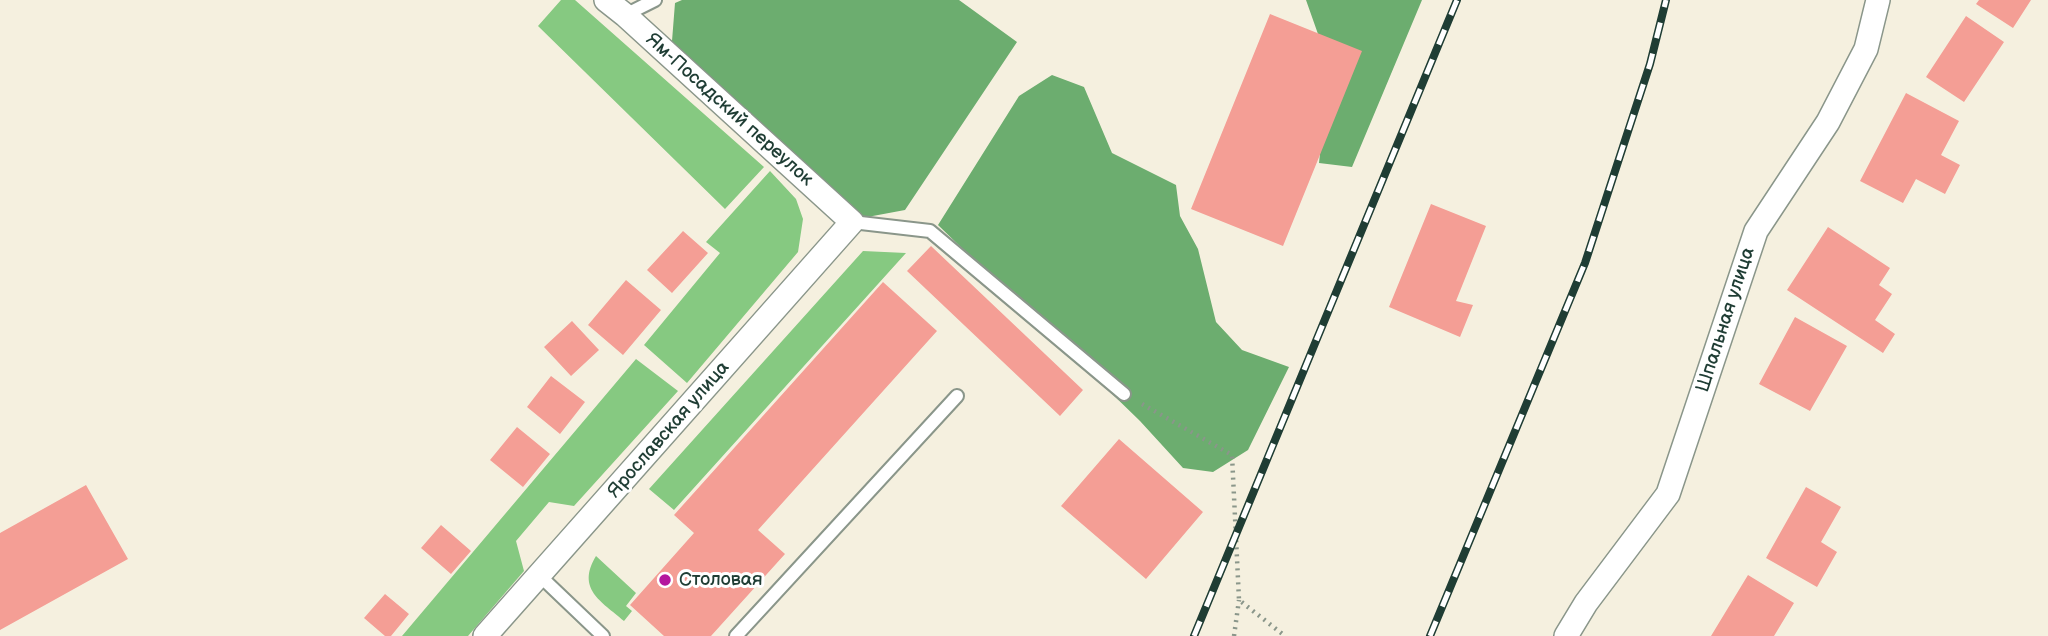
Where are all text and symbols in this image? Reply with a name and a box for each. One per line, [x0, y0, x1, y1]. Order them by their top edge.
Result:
street label: Ям-Посадский переулок [641, 29, 817, 191]
street label: Шпальная улица [1692, 245, 1760, 395]
street label: Ярославская улица [603, 357, 735, 503]
place label: Столовая [679, 569, 762, 591]
marker: Столовая [657, 572, 673, 588]

